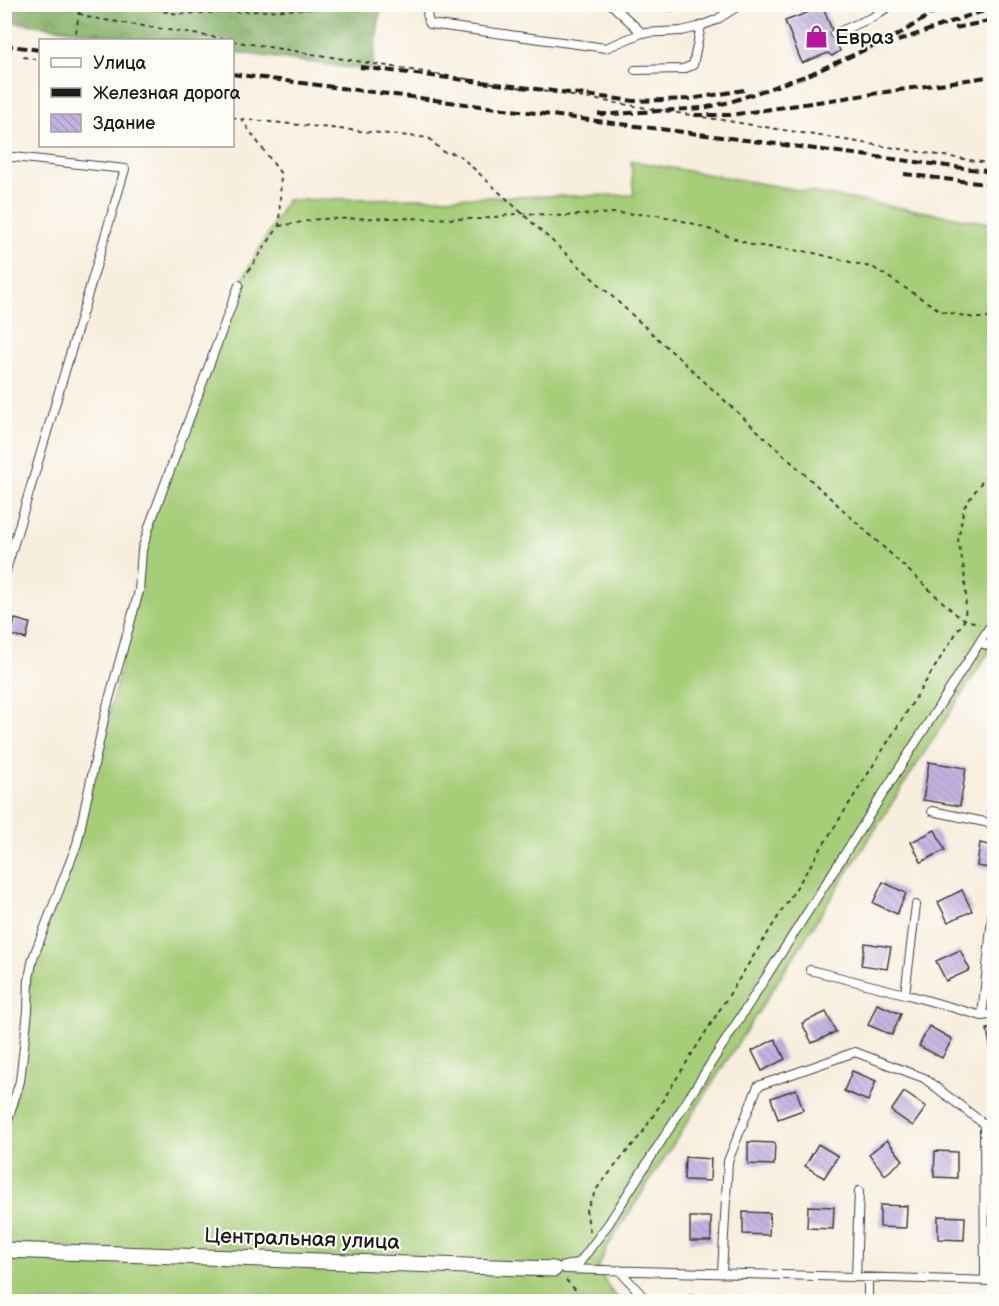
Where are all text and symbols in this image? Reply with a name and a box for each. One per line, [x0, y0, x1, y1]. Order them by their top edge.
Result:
shop icon: Евраз [804, 24, 830, 50]
place label: Евраз [835, 25, 894, 50]
legend [39, 39, 234, 147]
text: Улица [93, 53, 147, 74]
text: Железная дорога [93, 83, 241, 104]
text: Здание [93, 113, 155, 134]
street label: Центральная улица [204, 1223, 401, 1255]

